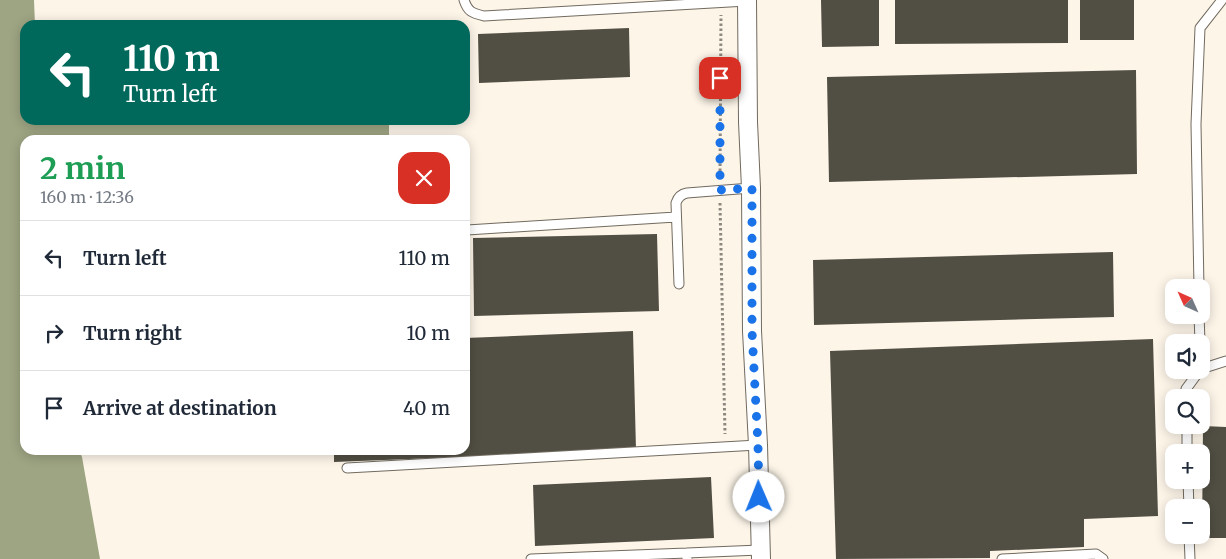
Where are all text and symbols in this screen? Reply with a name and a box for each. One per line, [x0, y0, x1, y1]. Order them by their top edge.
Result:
text: 110 m [123, 37, 220, 81]
icon: left [40, 40, 105, 105]
pin [699, 57, 741, 99]
icon: arrive [706, 64, 734, 92]
text: Turn left [123, 80, 217, 108]
text: 2 min [40, 149, 125, 187]
button: close [398, 152, 450, 204]
text: 160 m · 12:36 [40, 187, 134, 207]
icon: left [40, 244, 68, 272]
text: Turn left [83, 246, 167, 270]
text: 110 m [399, 246, 450, 270]
north arrow [1165, 279, 1210, 324]
map controls [1165, 279, 1210, 544]
icon: right [40, 319, 68, 347]
text: Turn right [83, 321, 182, 345]
text: 10 m [407, 321, 450, 345]
button: sound [1165, 334, 1210, 379]
button: search [1165, 389, 1210, 434]
icon: arrive [40, 394, 68, 422]
text: Arrive at destination [83, 396, 277, 420]
text: 40 m [403, 396, 450, 420]
button: + [1165, 444, 1210, 489]
position arrow [732, 470, 784, 522]
button: − [1165, 499, 1210, 544]

